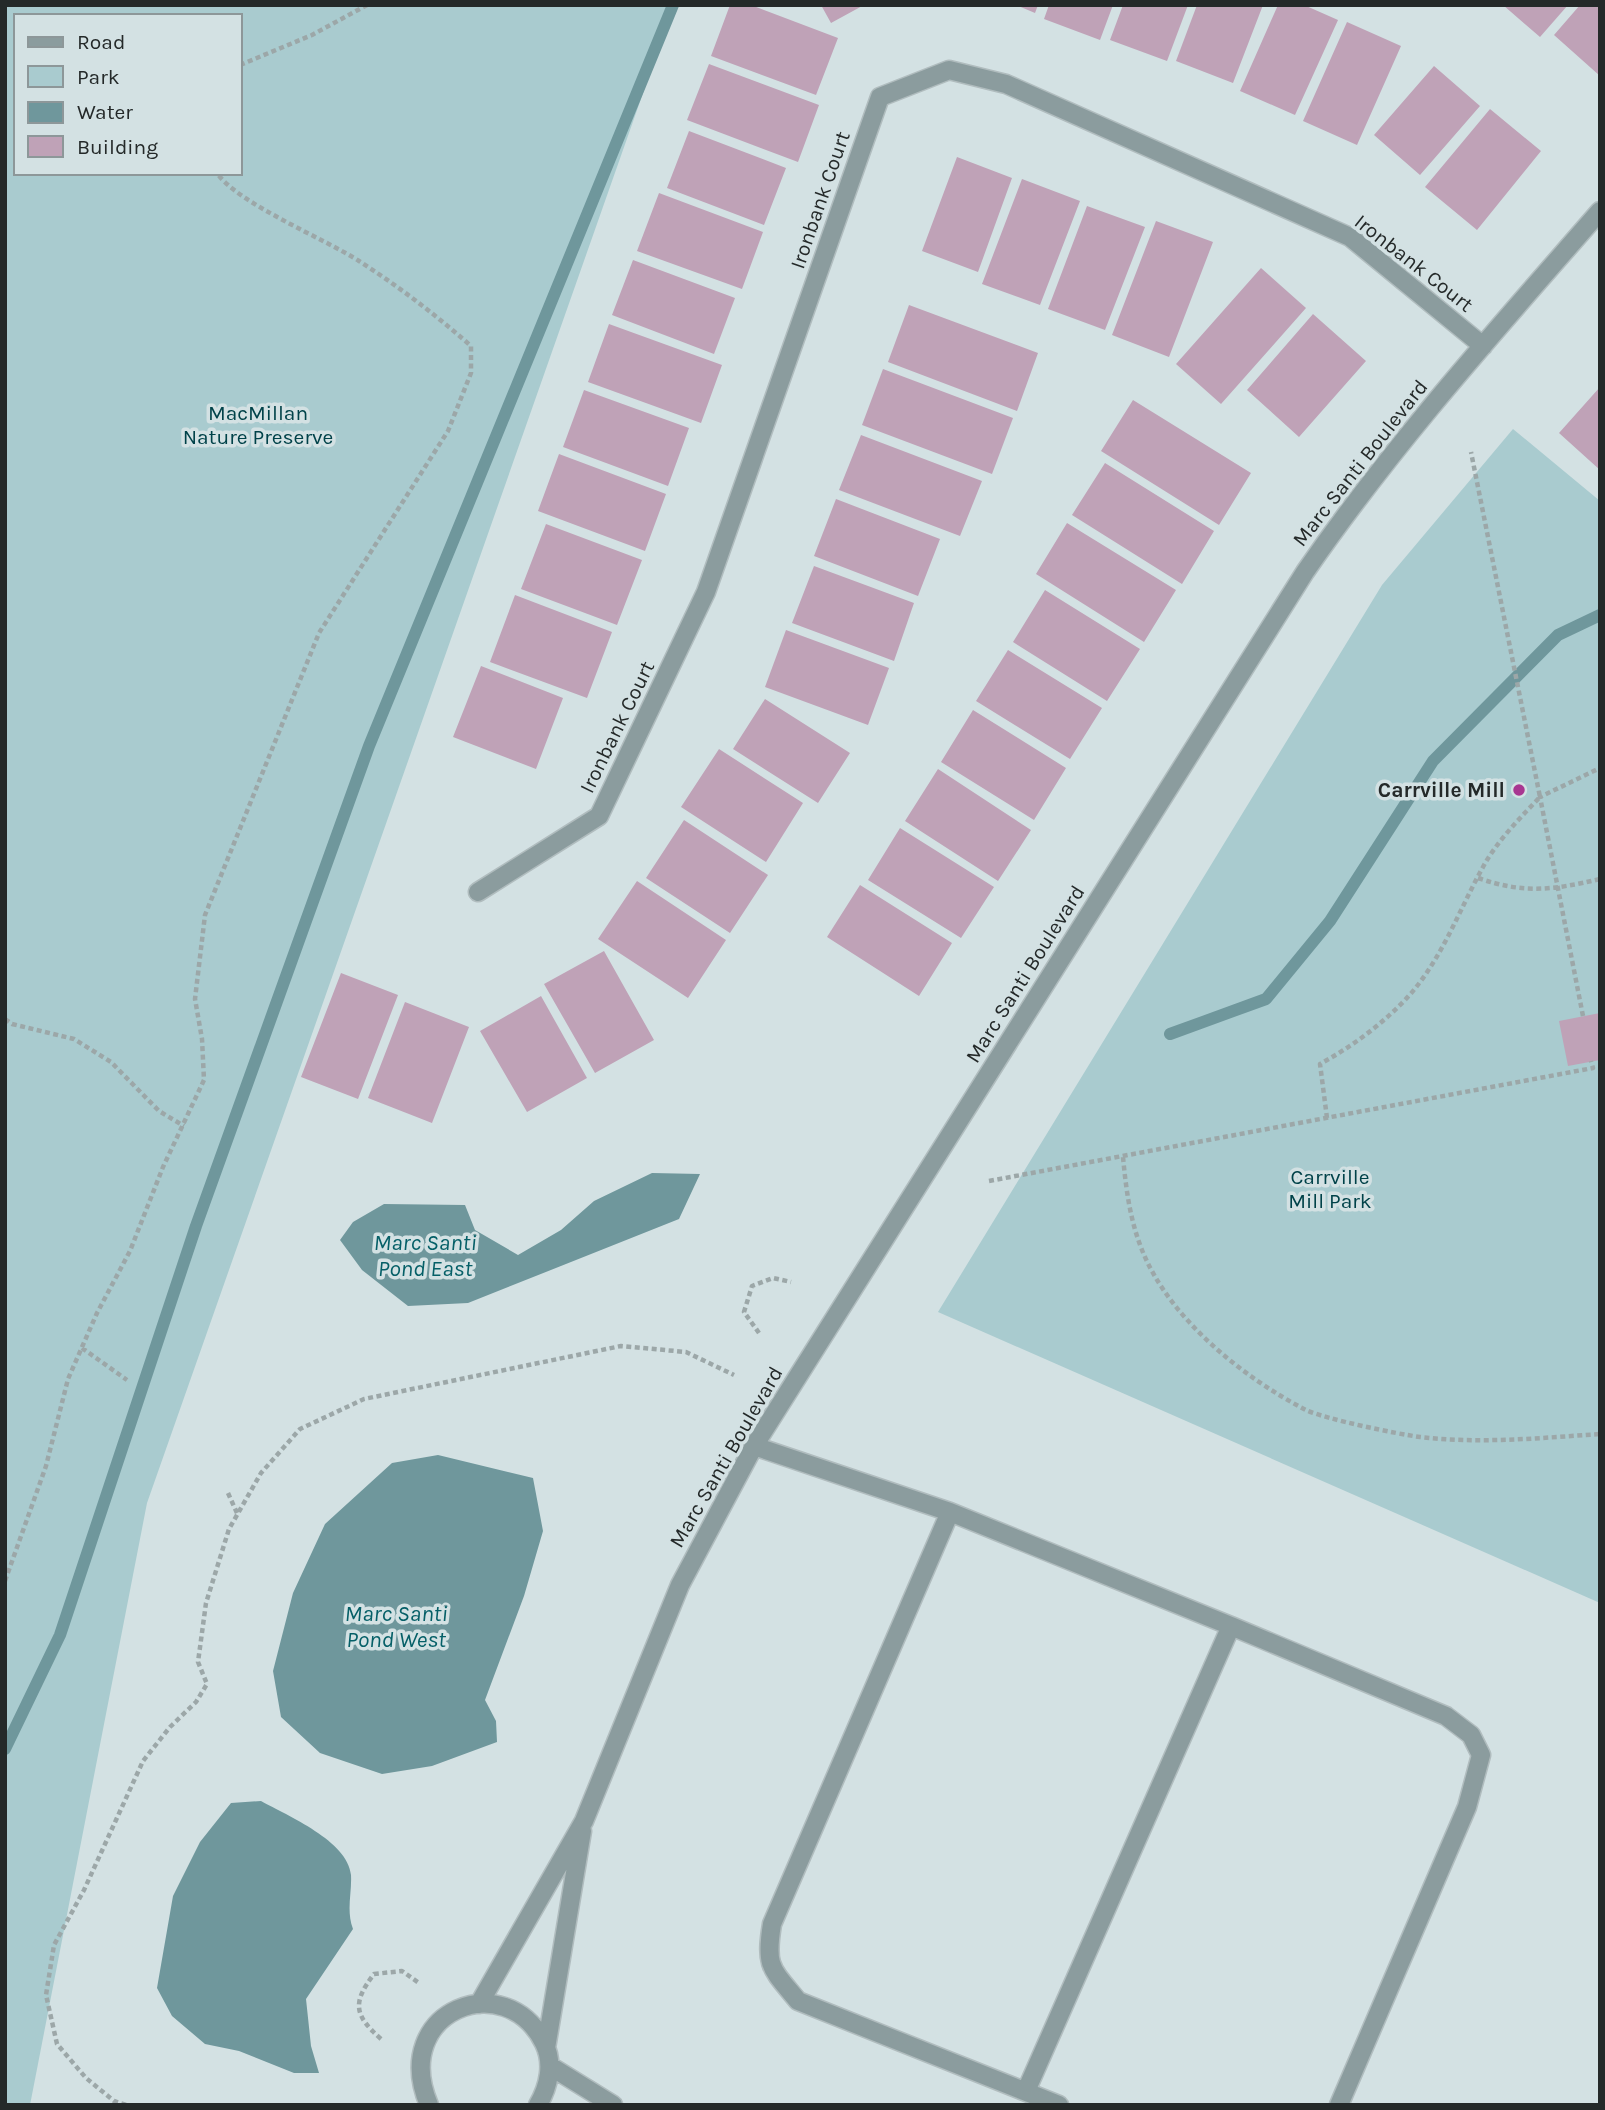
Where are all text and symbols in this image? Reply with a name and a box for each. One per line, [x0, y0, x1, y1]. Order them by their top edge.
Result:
legend [14, 14, 242, 175]
text: Road [77, 30, 125, 54]
text: Park [77, 65, 120, 89]
text: Water [77, 100, 133, 124]
street label: Ironbank Court [785, 128, 855, 272]
text: Building [77, 135, 158, 159]
street label: Ironbank Court [1350, 209, 1478, 317]
street label: Marc Santi Boulevard [1287, 375, 1433, 551]
park label: MacMillan Nature Preserve [183, 401, 333, 449]
street label: Ironbank Court [575, 657, 659, 797]
place label: Carrville Mill [1378, 778, 1505, 802]
marker: Carrville Mill [1511, 782, 1527, 798]
street label: Marc Santi Boulevard [961, 881, 1089, 1067]
park label: Carrville Mill Park [1288, 1165, 1372, 1213]
water label: Marc Santi Pond East [373, 1229, 477, 1282]
street label: Marc Santi Boulevard [664, 1362, 788, 1552]
water label: Marc Santi Pond West [344, 1600, 448, 1653]

